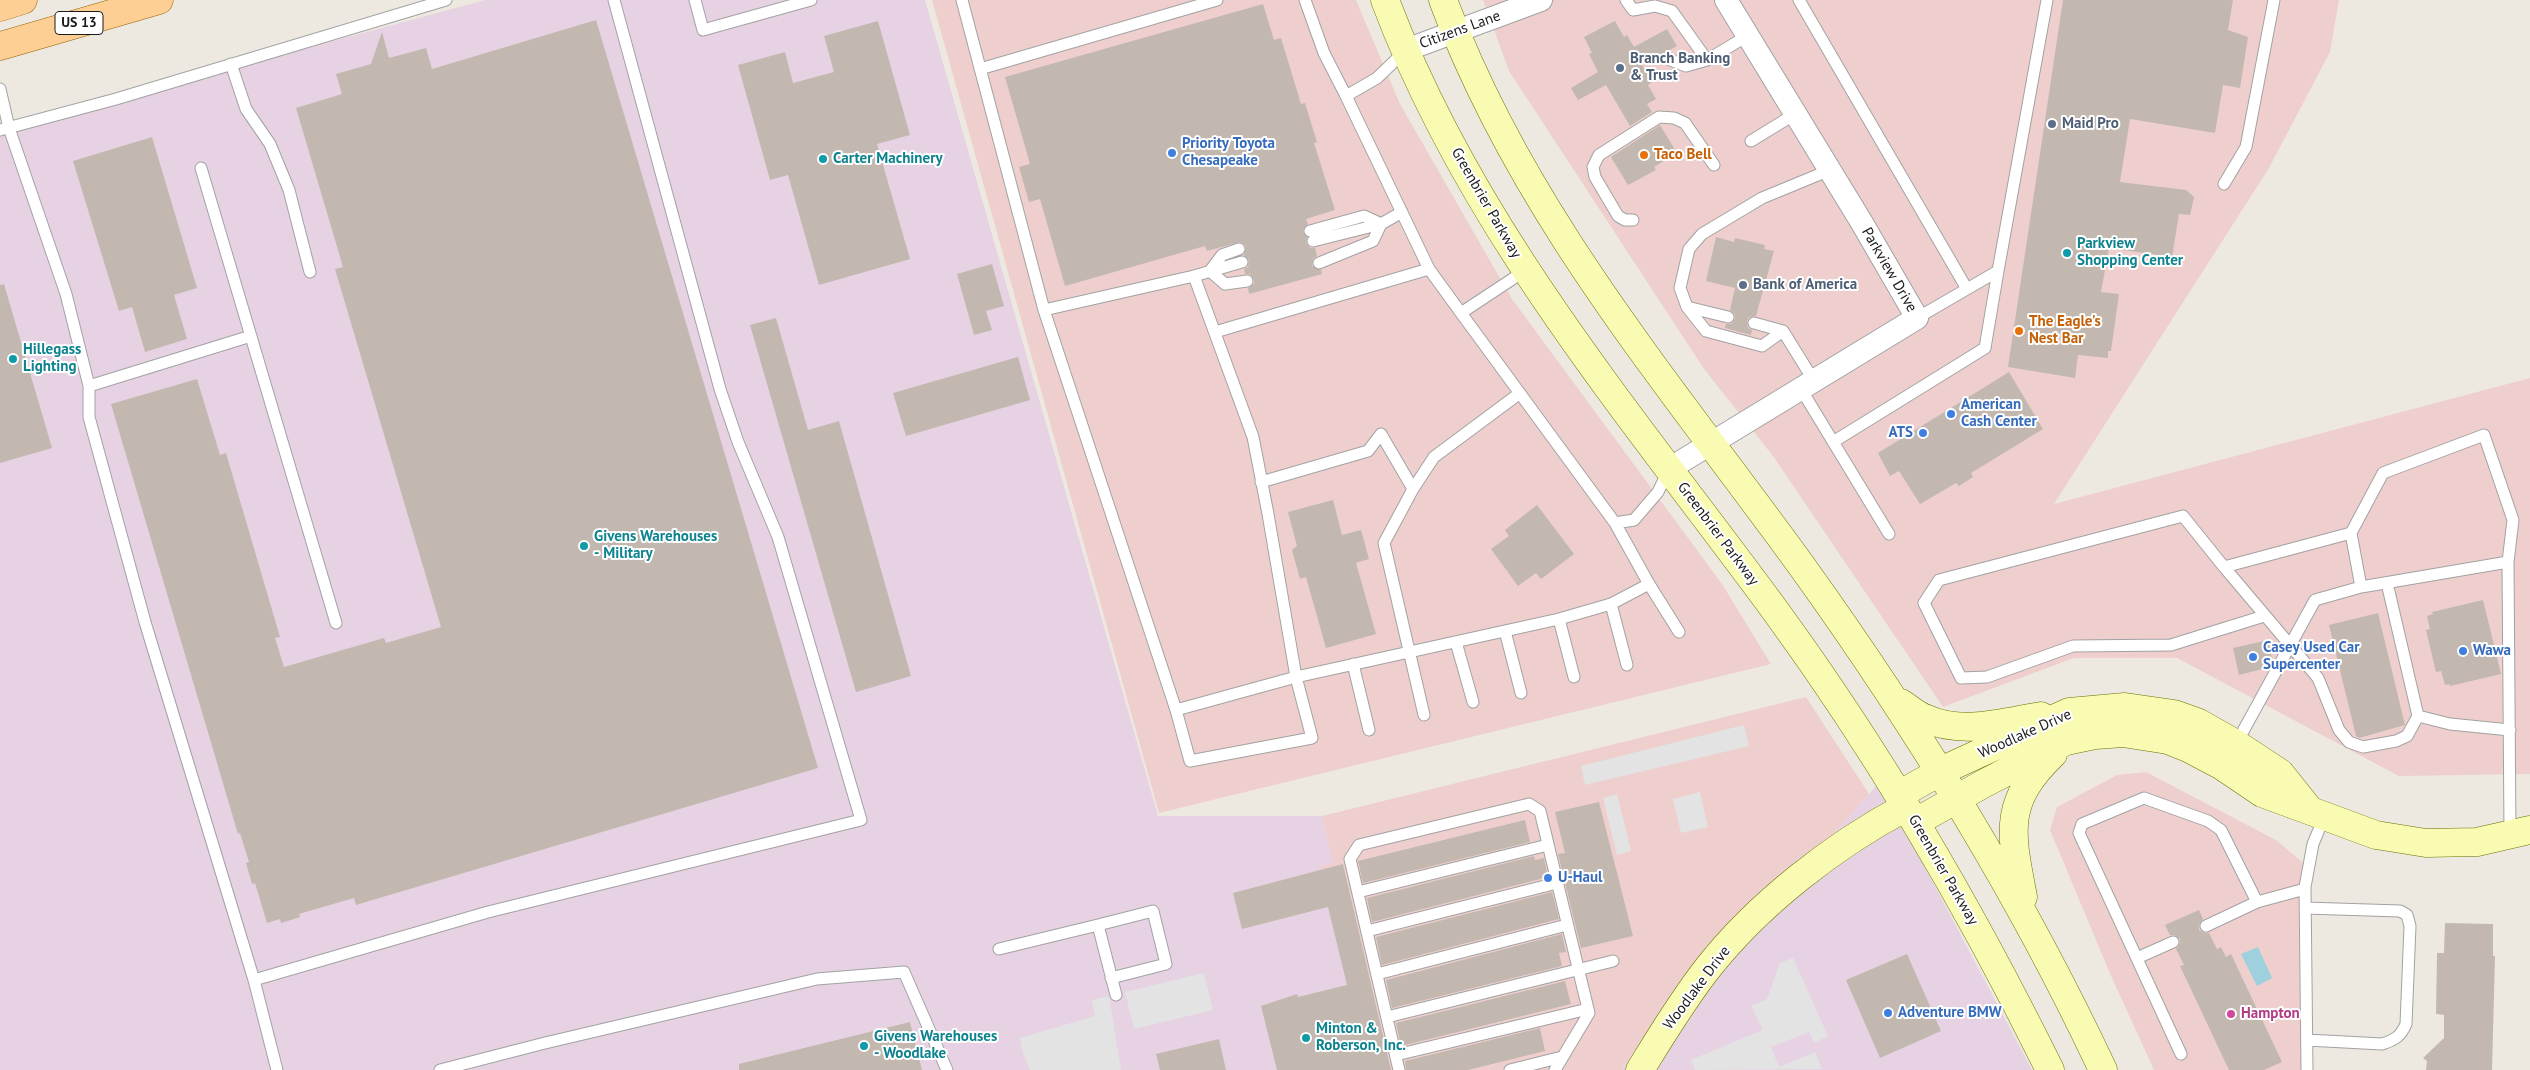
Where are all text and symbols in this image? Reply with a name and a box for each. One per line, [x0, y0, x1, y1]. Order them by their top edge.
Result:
street label: Citizens Lane [1417, 7, 1503, 53]
road number: US 13 [55, 12, 103, 34]
place label: Branch Banking & Trust [1630, 50, 1730, 85]
marker: Branch Banking & Trust [1614, 62, 1626, 74]
place label: Maid Pro [2062, 115, 2119, 133]
marker: Maid Pro [2046, 118, 2058, 130]
place label: Priority Toyota Chesapeake [1182, 135, 1275, 170]
street label: Greenbrier Parkway [1447, 145, 1525, 261]
place label: Taco Bell [1654, 146, 1712, 164]
marker: Priority Toyota Chesapeake [1166, 147, 1178, 159]
marker: Taco Bell [1638, 149, 1650, 161]
place label: Carter Machinery [833, 150, 943, 168]
marker: Carter Machinery [817, 153, 829, 165]
street label: Parkview Drive [1857, 224, 1921, 316]
place label: Parkview Shopping Center [2077, 235, 2183, 270]
marker: Parkview Shopping Center [2061, 247, 2073, 259]
place label: Bank of America [1753, 276, 1857, 294]
marker: Bank of America [1737, 279, 1749, 291]
place label: The Eagle's Nest Bar [2029, 313, 2101, 348]
marker: The Eagle's Nest Bar [2013, 325, 2025, 337]
place label: Hillegass Lighting [23, 341, 81, 376]
marker: Hillegass Lighting [7, 353, 19, 365]
place label: American Cash Center [1961, 396, 2037, 431]
marker: American Cash Center [1945, 408, 1957, 420]
place label: ATS [1889, 424, 1913, 442]
marker: ATS [1917, 427, 1929, 439]
street label: Greenbrier Parkway [1673, 479, 1763, 589]
place label: Givens Warehouses - Military [594, 528, 717, 563]
marker: Givens Warehouses - Military [578, 540, 590, 552]
place label: Casey Used Car Supercenter [2263, 639, 2360, 674]
place label: Wawa [2473, 642, 2511, 660]
marker: Wawa [2457, 645, 2469, 657]
marker: Casey Used Car Supercenter [2247, 651, 2259, 663]
street label: Woodlake Drive [1976, 705, 2074, 763]
street label: Greenbrier Parkway [1904, 812, 1982, 928]
place label: U-Haul [1558, 869, 1602, 887]
marker: U-Haul [1542, 872, 1554, 884]
street label: Woodlake Drive [1660, 943, 1734, 1033]
place label: Adventure BMW [1898, 1004, 2002, 1022]
place label: Hampton [2241, 1005, 2300, 1023]
marker: Adventure BMW [1882, 1007, 1894, 1019]
marker: Hampton [2225, 1008, 2237, 1020]
place label: Minton & Roberson, Inc. [1316, 1020, 1406, 1055]
place label: Givens Warehouses - Woodlake [874, 1028, 997, 1063]
marker: Minton & Roberson, Inc. [1300, 1032, 1312, 1044]
marker: Givens Warehouses - Woodlake [858, 1040, 870, 1052]

